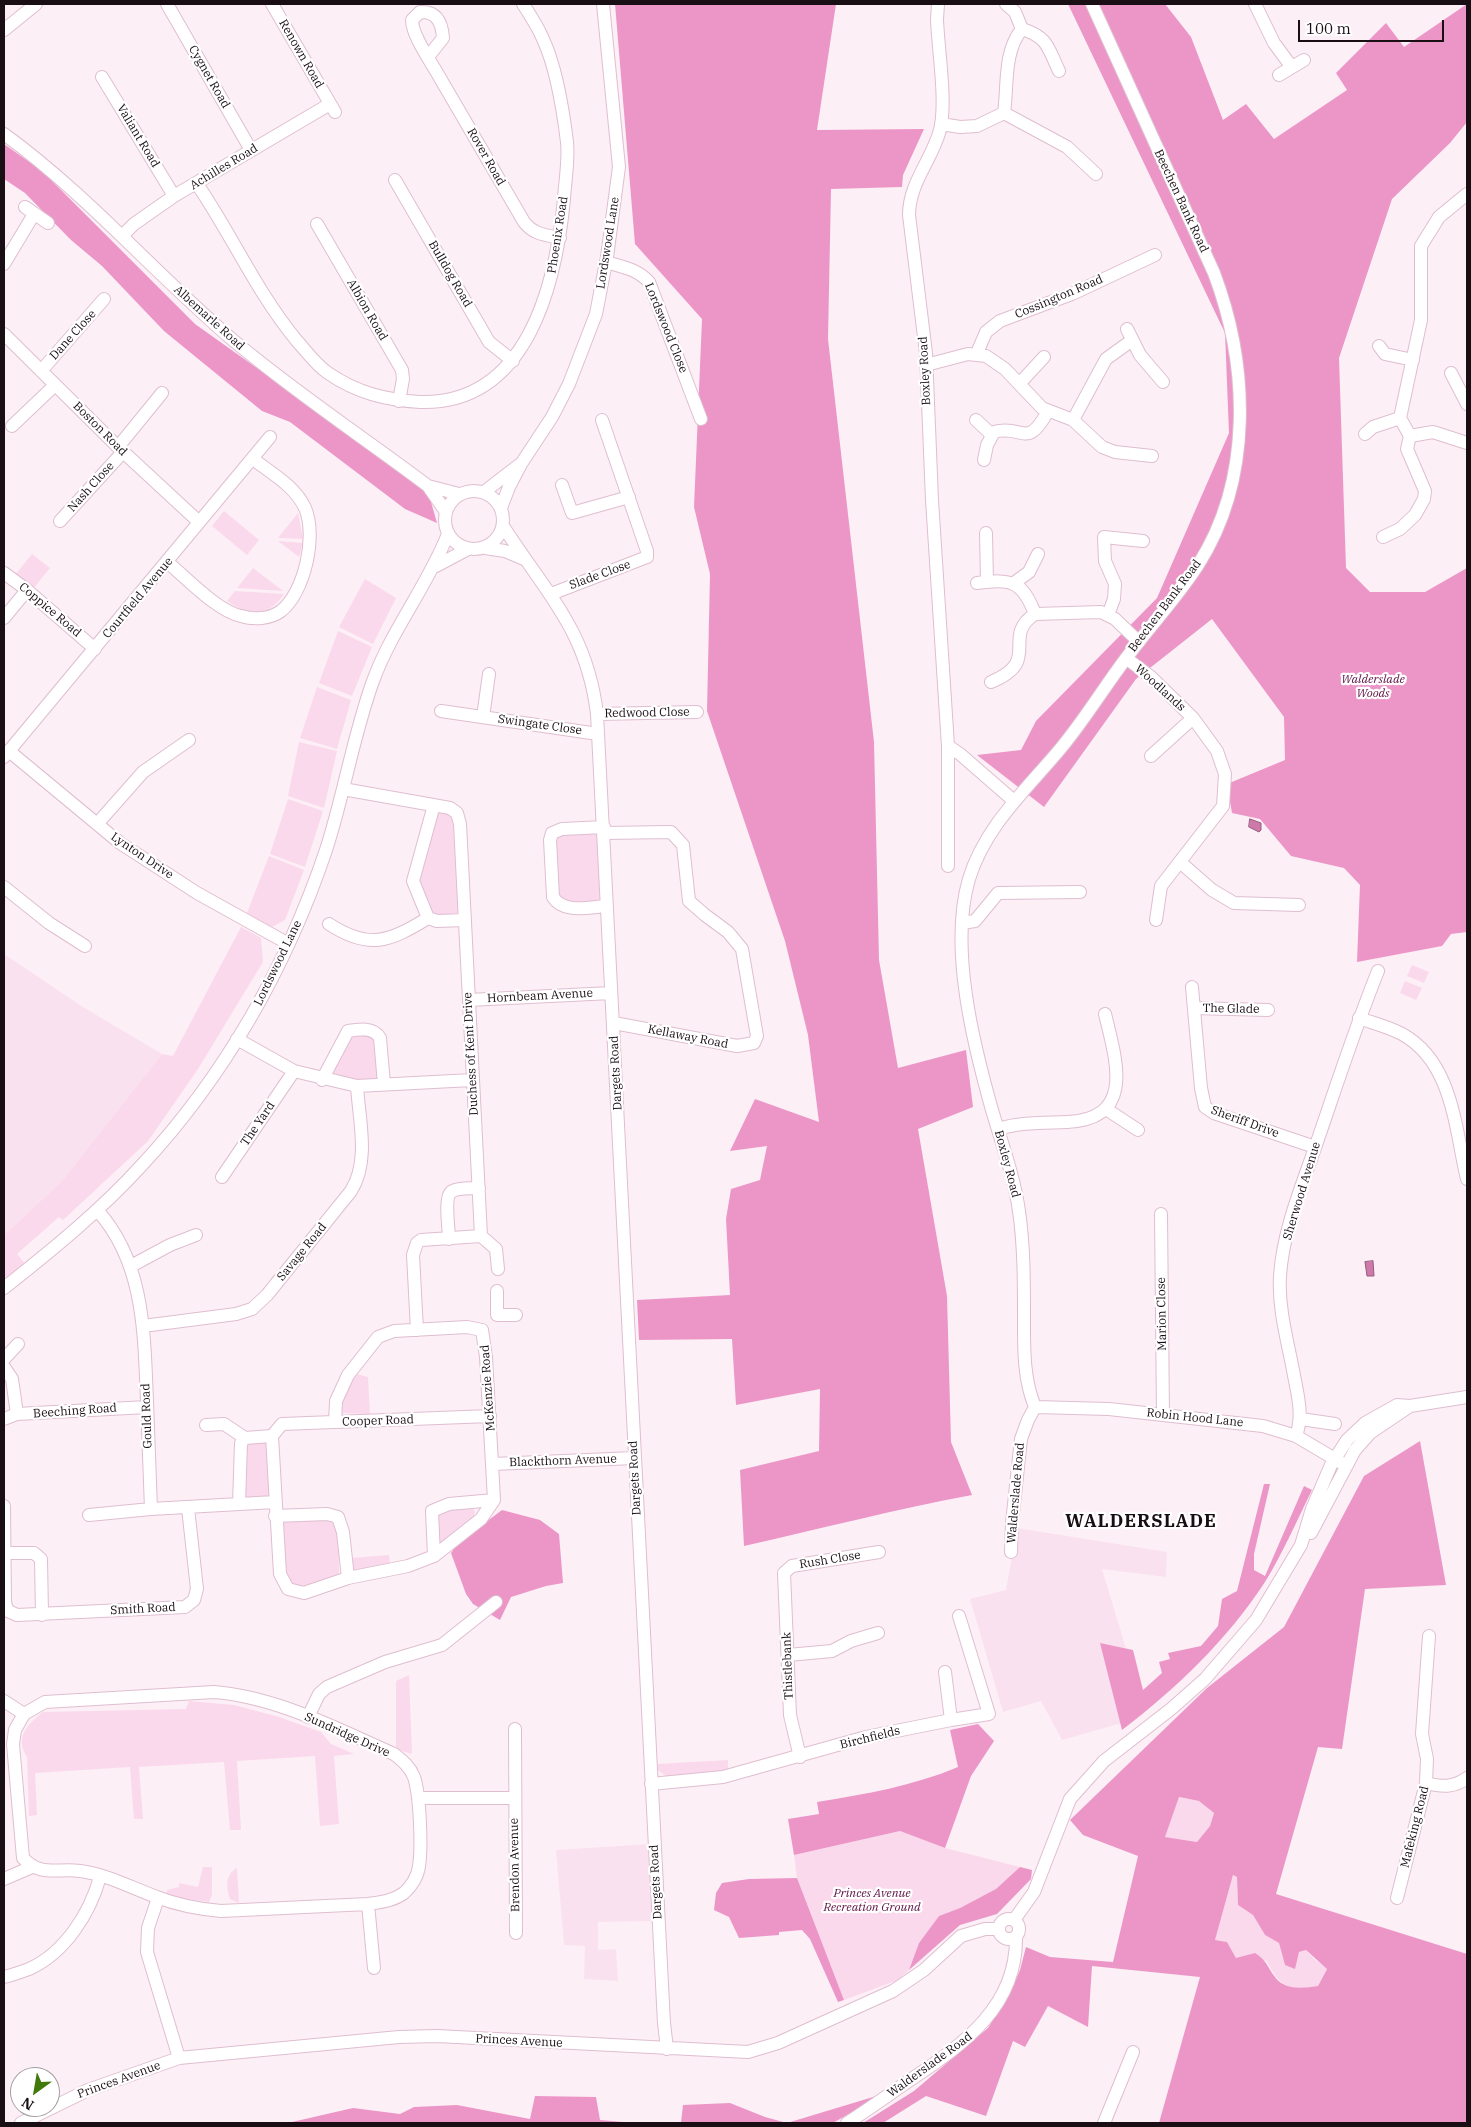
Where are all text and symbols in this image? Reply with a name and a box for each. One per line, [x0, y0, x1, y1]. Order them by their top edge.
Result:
scale bar [1301, 10, 1447, 42]
street label: Renown Road [275, 17, 327, 91]
text: 100 m [1306, 19, 1351, 38]
street label: Cygnet Road [185, 43, 233, 111]
street label: Valiant Road [114, 102, 162, 170]
street label: Rover Road [464, 126, 508, 188]
street label: Achilles Road [187, 141, 261, 193]
street label: Beechen Bank Road [1151, 147, 1211, 255]
street label: Phoenix Road [545, 195, 571, 275]
street label: Lordswood Lane [594, 196, 622, 290]
street label: Bulldog Road [425, 238, 475, 310]
street label: Cossington Road [1013, 272, 1105, 322]
street label: Albion Road [344, 277, 390, 343]
street label: Lordswood Close [641, 281, 691, 375]
street label: Albemarle Road [171, 282, 247, 354]
street label: Dane Close [47, 307, 99, 363]
street label: Boxley Road [916, 336, 934, 406]
street label: Boston Road [70, 399, 130, 459]
street label: Nash Close [65, 459, 117, 515]
street label: Courtfield Avenue [100, 555, 176, 641]
street label: Slade Close [567, 557, 633, 593]
street label: Beechen Bank Road [1126, 557, 1204, 655]
street label: Coppice Road [16, 580, 84, 640]
street label: Woodlands [1132, 662, 1188, 714]
park label: Walderslade Woods [1341, 673, 1405, 701]
street label: Redwood Close [604, 705, 690, 721]
street label: Swingate Close [497, 712, 583, 738]
street label: Lynton Drive [108, 830, 176, 882]
street label: Lordswood Lane [251, 918, 305, 1008]
street label: Hornbeam Avenue [487, 986, 593, 1006]
street label: Duchess of Kent Drive [461, 992, 481, 1116]
street label: The Glade [1202, 1001, 1260, 1017]
street label: Kellaway Road [647, 1022, 729, 1052]
street label: Dargets Road [607, 1035, 625, 1111]
street label: The Yard [238, 1099, 278, 1149]
street label: Sheriff Drive [1209, 1103, 1281, 1141]
street label: Boxley Road [991, 1129, 1023, 1199]
street label: Sherwood Avenue [1280, 1140, 1324, 1242]
street label: Savage Road [274, 1220, 330, 1284]
street label: Marion Close [1154, 1277, 1170, 1351]
street label: McKenzie Road [478, 1344, 498, 1432]
street label: Gould Road [139, 1383, 155, 1449]
street label: Beeching Road [33, 1401, 117, 1421]
street label: Robin Hood Lane [1146, 1406, 1244, 1430]
street label: Cooper Road [342, 1413, 414, 1429]
street label: Dargets Road [626, 1440, 644, 1516]
street label: Walderslade Road [1004, 1442, 1028, 1544]
street label: Blackthorn Avenue [509, 1452, 617, 1470]
district label: WALDERSLADE [1064, 1511, 1218, 1533]
street label: Rush Close [798, 1548, 862, 1572]
street label: Smith Road [110, 1600, 176, 1618]
street label: Thistlebank [780, 1632, 796, 1700]
street label: Sundridge Drive [302, 1710, 392, 1760]
street label: Birchfields [838, 1724, 902, 1752]
street label: Mafeking Road [1398, 1785, 1432, 1869]
street label: Brendon Avenue [507, 1818, 523, 1912]
street label: Dargets Road [647, 1844, 665, 1920]
park label: Princes Avenue Recreation Ground [823, 1887, 921, 1915]
street label: Walderslade Road [885, 2029, 975, 2101]
street label: Princes Avenue [475, 2032, 563, 2050]
street label: Princes Avenue [75, 2058, 163, 2102]
north arrow [10, 2067, 60, 2117]
text: N [18, 2093, 37, 2114]

